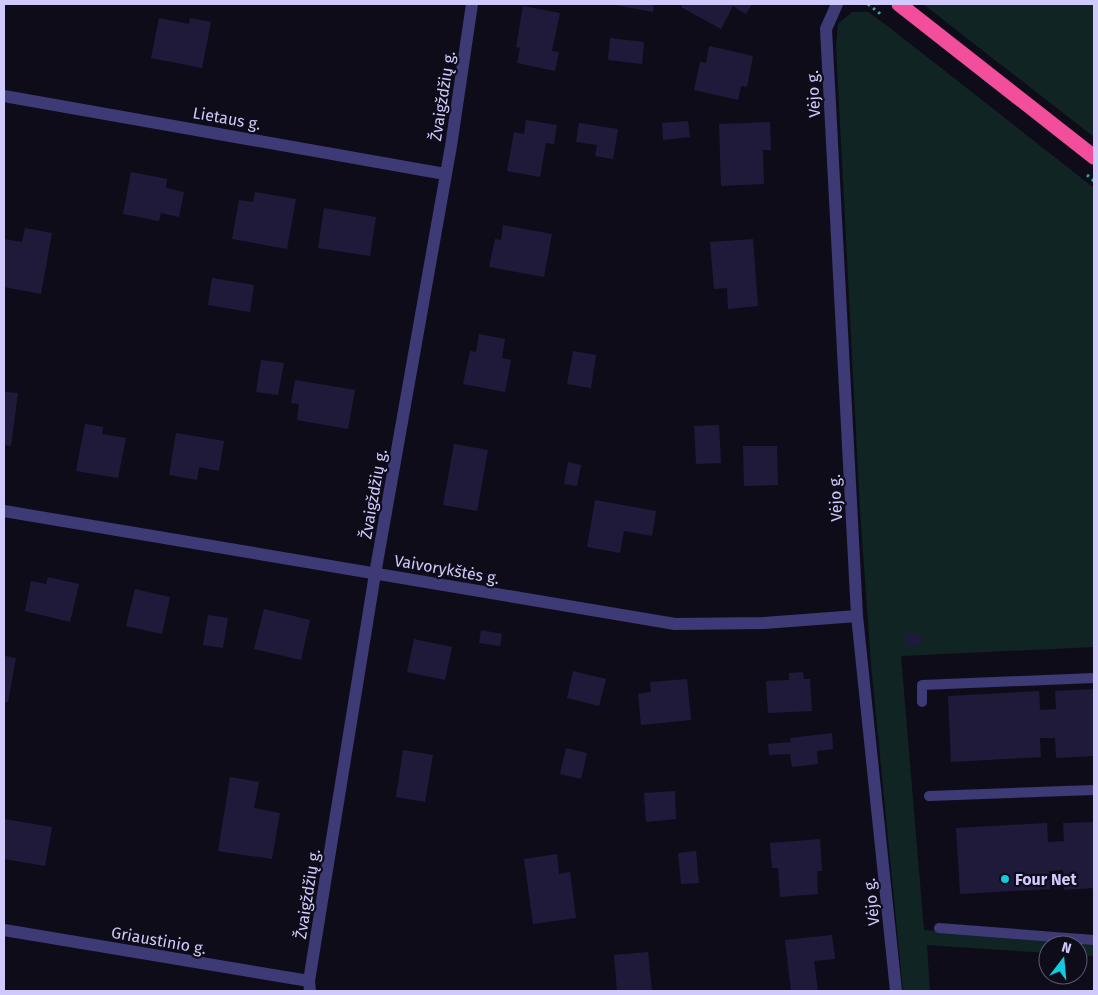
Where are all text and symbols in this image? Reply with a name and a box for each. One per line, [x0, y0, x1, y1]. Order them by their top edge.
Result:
street label: Žvaigždžių g. [425, 49, 459, 142]
street label: Vėjo g. [803, 70, 824, 118]
street label: Lietaus g. [191, 103, 263, 134]
street label: Žvaigždžių g. [355, 447, 391, 540]
street label: Vėjo g. [825, 474, 846, 522]
street label: Vaivorykštės g. [393, 551, 501, 588]
street label: Žvaigždžių g. [290, 847, 324, 940]
place label: Four Net [1015, 870, 1077, 889]
marker: Four Net [999, 873, 1011, 885]
street label: Vėjo g. [860, 877, 883, 927]
street label: Griaustinio g. [110, 923, 208, 958]
north arrow [1038, 935, 1088, 985]
text: N [1060, 939, 1073, 957]

